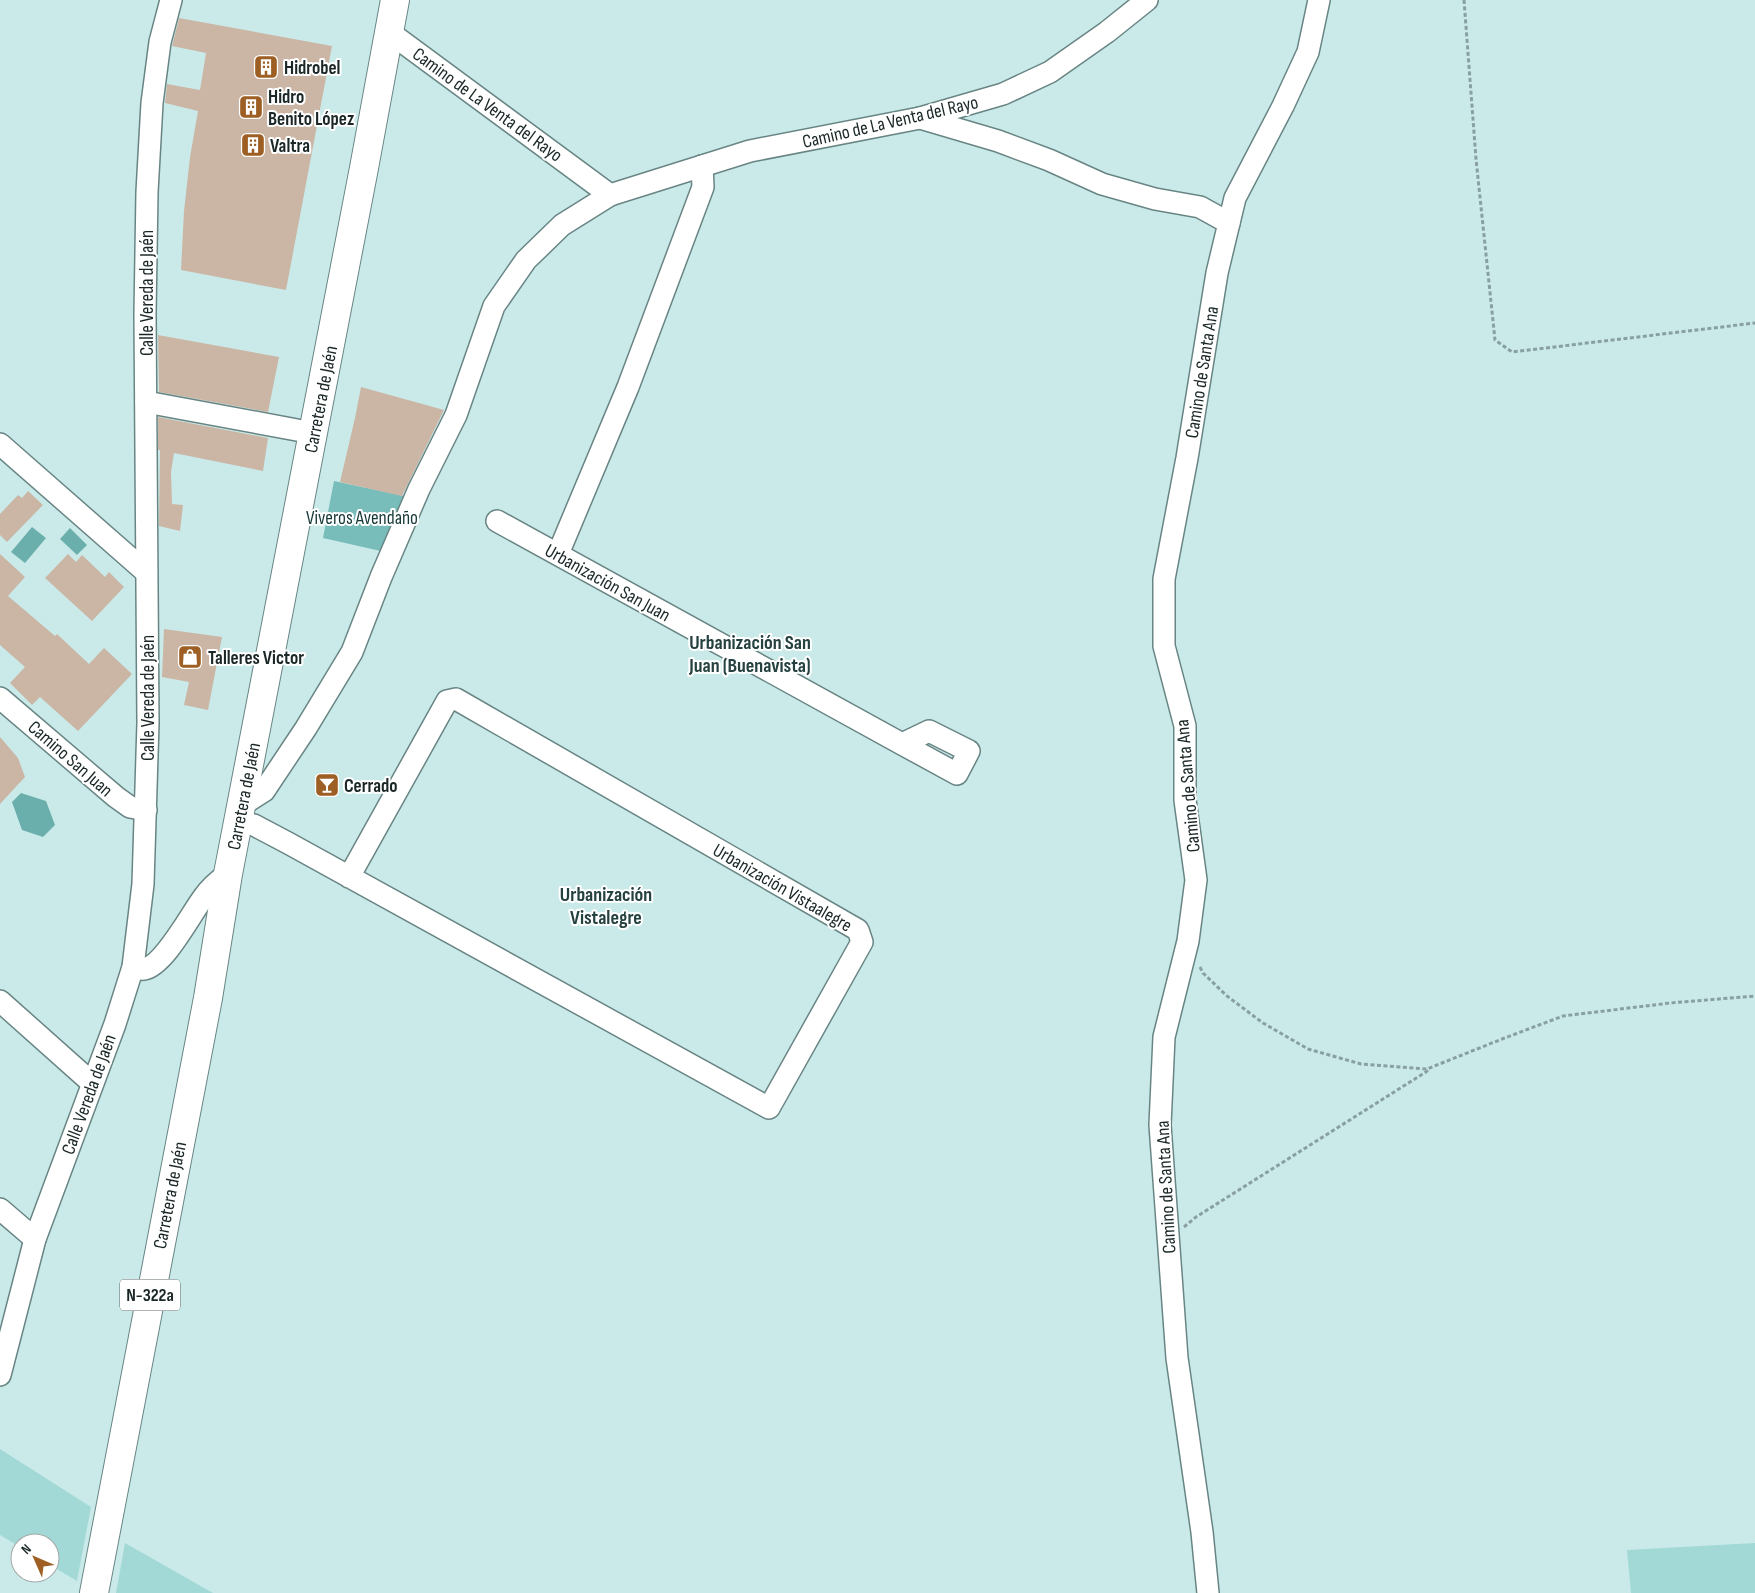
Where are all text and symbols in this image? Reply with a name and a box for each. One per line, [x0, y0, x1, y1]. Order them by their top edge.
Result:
street label: Camino de La Venta del Rayo [408, 43, 567, 167]
building icon: Hidrobel [253, 54, 279, 80]
place label: Hidrobel [284, 57, 340, 80]
place label: Hidro Benito López [268, 86, 354, 131]
street label: Camino de La Venta del Rayo [800, 91, 980, 154]
building icon: Hidro Benito López [238, 94, 264, 120]
building icon: Valtra [240, 132, 266, 158]
place label: Valtra [270, 135, 310, 158]
street label: Calle Vereda de Jaén [136, 230, 159, 356]
street label: Camino de Santa Ana [1181, 305, 1224, 440]
street label: Carretera de Jaén [300, 344, 343, 455]
park label: Viveros Avendaño [306, 507, 418, 530]
street label: Urbanización San Juan [541, 539, 674, 627]
district label: Urbanización San Juan (Buenavista) [688, 631, 811, 678]
street label: Calle Vereda de Jaén [137, 635, 160, 761]
shop icon: Talleres Victor [177, 644, 203, 670]
place label: Talleres Victor [208, 647, 304, 670]
street label: Camino San Juan [23, 716, 117, 802]
street label: Camino de Santa Ana [1171, 718, 1206, 853]
street label: Carretera de Jaén [223, 741, 266, 852]
bar icon: Cerrado [314, 772, 340, 798]
place label: Cerrado [344, 775, 398, 798]
street label: Urbanización Vistaalegre [709, 839, 856, 937]
district label: Urbanización Vistalegre [560, 883, 652, 930]
street label: Calle Vereda de Jaén [57, 1031, 122, 1158]
street label: Camino de Santa Ana [1152, 1120, 1181, 1254]
street label: Carretera de Jaén [149, 1140, 192, 1251]
road number: N-322a [120, 1280, 180, 1310]
north arrow [10, 1533, 60, 1583]
text: N [18, 1541, 35, 1558]

